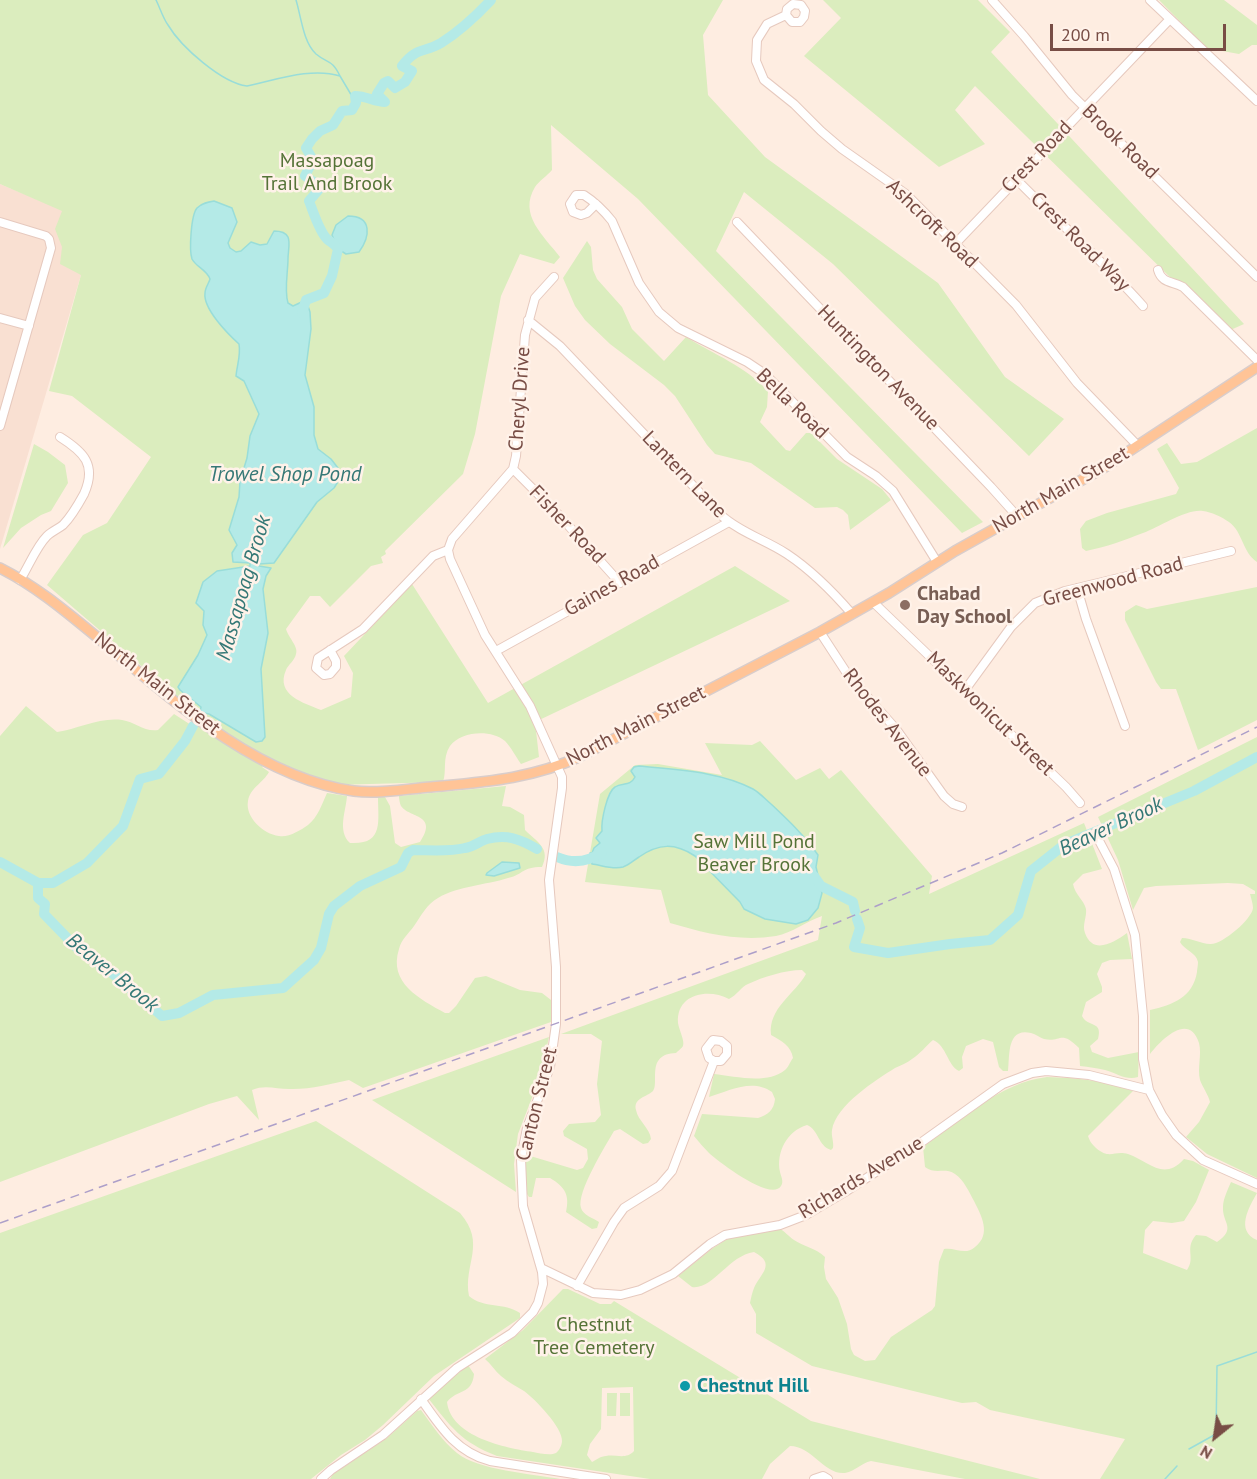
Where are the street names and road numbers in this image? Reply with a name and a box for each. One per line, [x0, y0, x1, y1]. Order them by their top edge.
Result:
street label: Brook Road [1077, 100, 1163, 184]
street label: Crest Road [997, 116, 1077, 198]
street label: Ashcroft Road [881, 174, 983, 274]
street label: Crest Road Way [1025, 187, 1135, 297]
street label: Huntington Avenue [812, 300, 944, 436]
street label: Cheryl Drive [504, 346, 536, 452]
street label: Bella Road [751, 364, 833, 444]
street label: Lantern Lane [637, 427, 731, 523]
street label: North Main Street [989, 441, 1133, 539]
street label: Fisher Road [524, 481, 610, 569]
street label: Gaines Road [560, 550, 664, 622]
street label: Greenwood Road [1040, 552, 1186, 612]
street label: North Main Street [89, 627, 225, 741]
street label: Maskwonicut Street [921, 647, 1059, 781]
street label: Rhodes Avenue [837, 664, 937, 782]
street label: North Main Street [562, 681, 710, 771]
street label: Canton Street [511, 1045, 563, 1163]
street label: Richards Avenue [794, 1131, 928, 1225]

